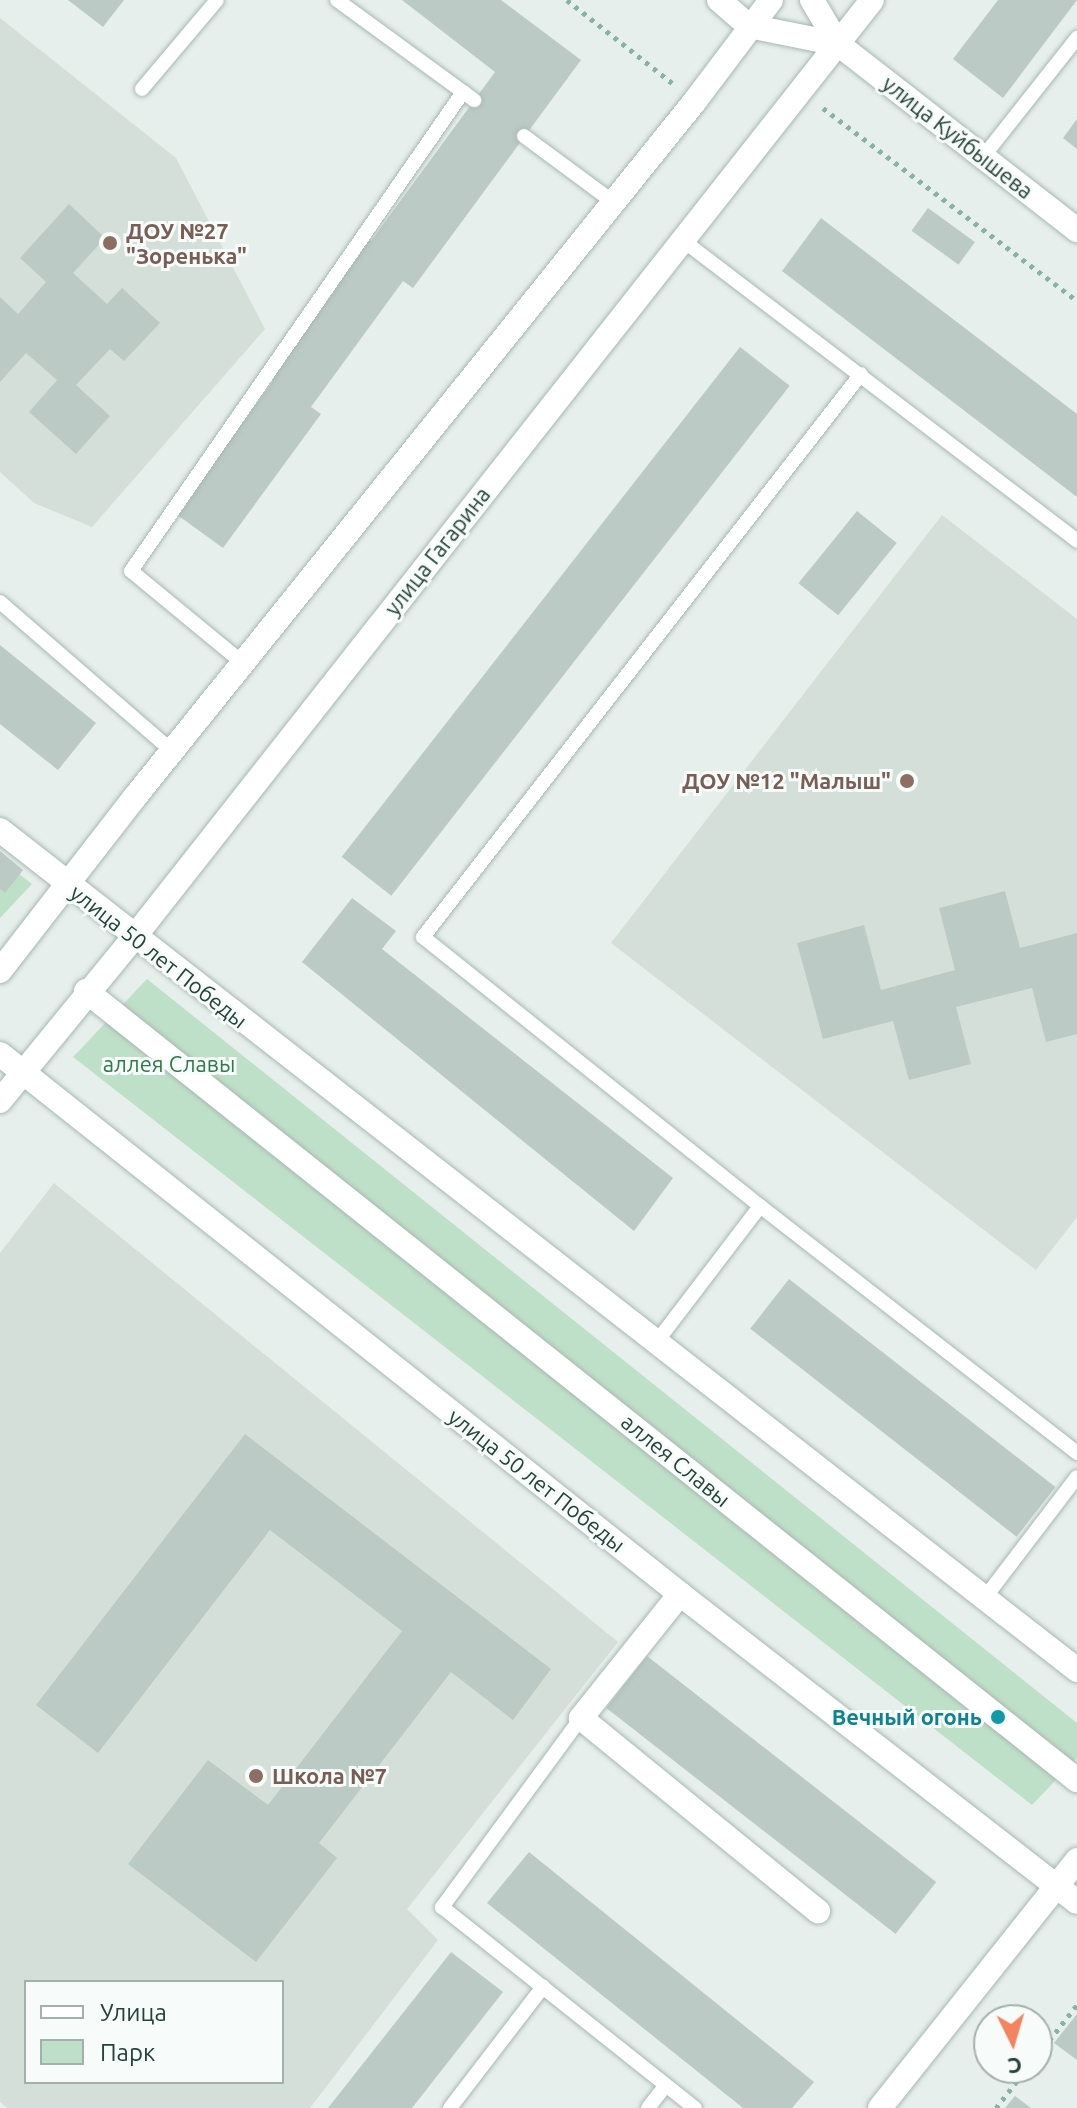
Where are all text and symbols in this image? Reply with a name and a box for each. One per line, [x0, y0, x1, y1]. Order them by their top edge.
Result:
street label: улица Куйбышева [877, 70, 1039, 204]
place label: ДОУ №27 "Зоренька" [126, 217, 247, 268]
marker: ДОУ №27 "Зоренька" [101, 234, 119, 252]
street label: улица Гагарина [379, 481, 495, 621]
place label: ДОУ №12 "Малыш" [682, 768, 891, 794]
marker: ДОУ №12 "Малыш" [898, 772, 916, 790]
street label: улица 50 лет Победы [65, 879, 253, 1033]
park label: аллея Славы [103, 1051, 235, 1077]
street label: улица 50 лет Победы [443, 1403, 631, 1557]
street label: аллея Славы [616, 1408, 736, 1512]
place label: Вечный огонь [832, 1704, 982, 1730]
marker: Вечный огонь [989, 1708, 1007, 1726]
place label: Школа №7 [272, 1763, 387, 1789]
marker: Школа №7 [247, 1767, 265, 1785]
legend [24, 1980, 284, 2084]
text: Улица [100, 1999, 167, 2026]
north arrow [973, 2004, 1053, 2084]
text: Парк [100, 2039, 155, 2066]
text: С [1007, 2053, 1023, 2079]

